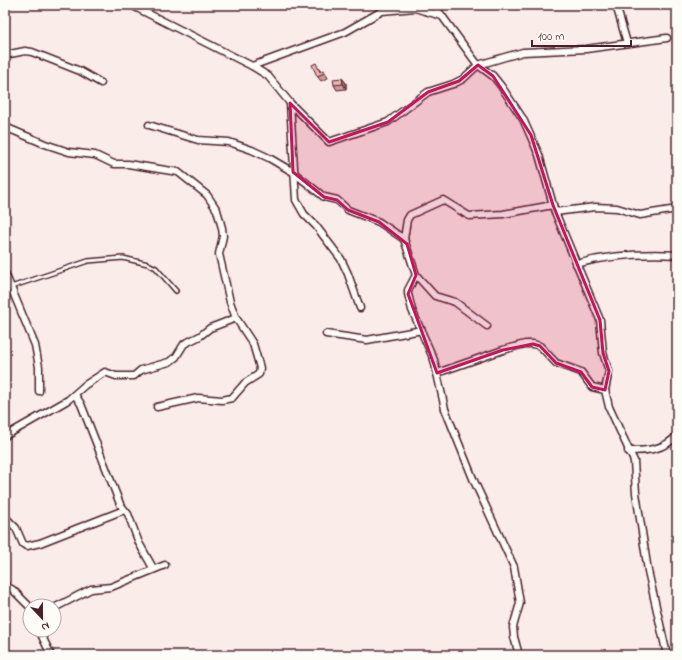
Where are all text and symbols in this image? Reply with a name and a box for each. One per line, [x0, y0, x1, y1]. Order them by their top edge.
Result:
scale bar [532, 22, 631, 48]
text: 100 m [538, 28, 565, 46]
north arrow [22, 598, 62, 638]
text: N [39, 618, 52, 635]

